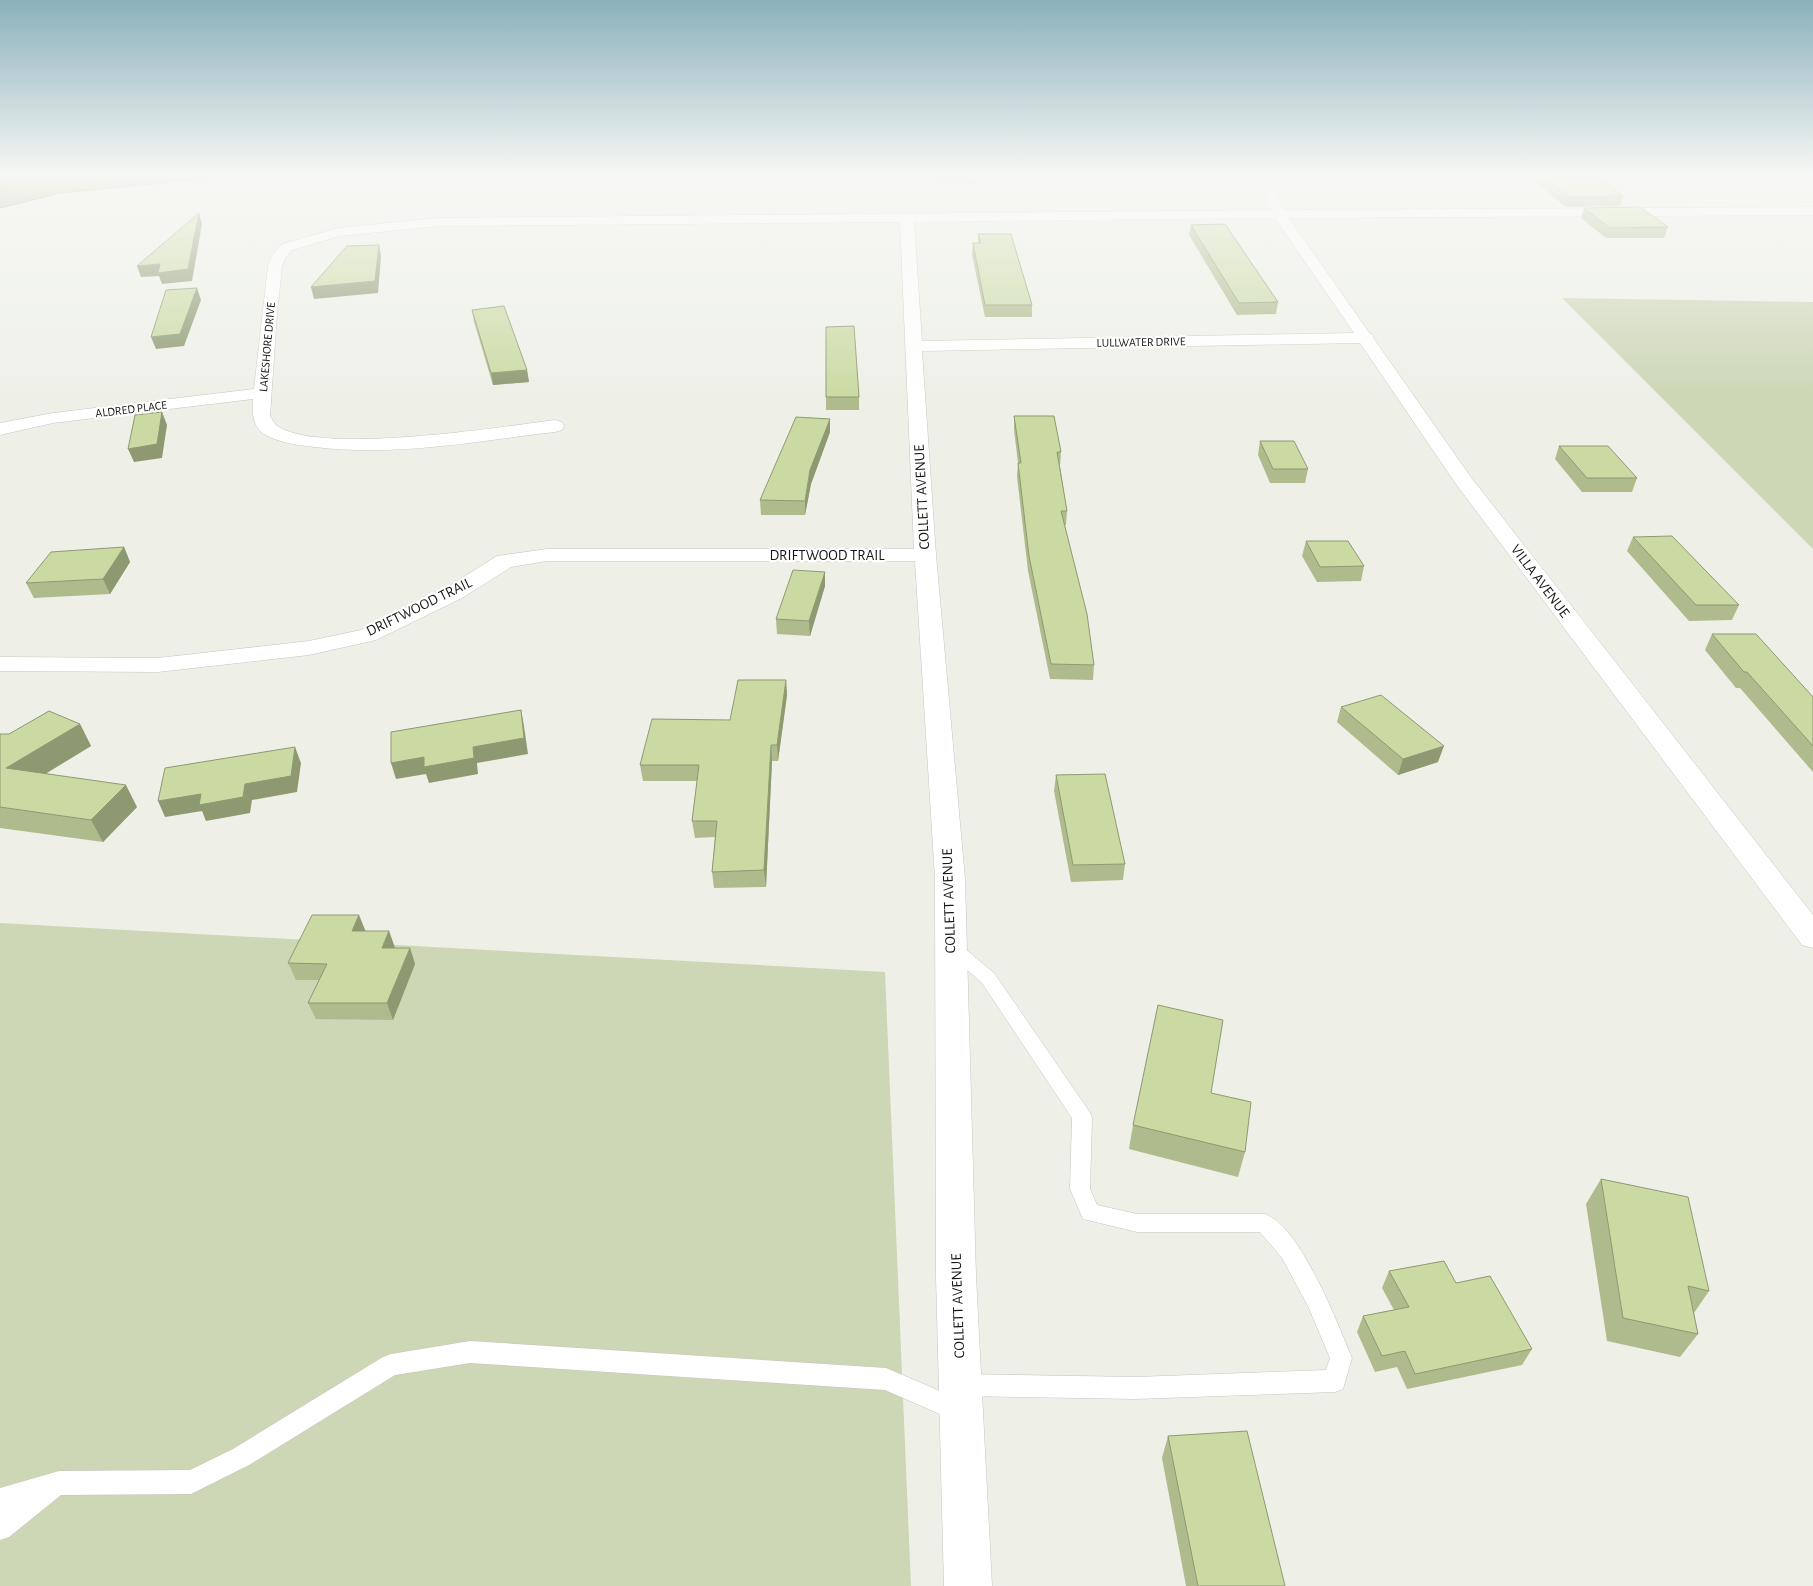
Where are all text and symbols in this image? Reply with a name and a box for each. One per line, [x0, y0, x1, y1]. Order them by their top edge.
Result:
street label: LAKESHORE DRIVE [257, 301, 277, 392]
street label: LULLWATER DRIVE [1096, 335, 1186, 349]
street label: ALDRED PLACE [95, 399, 168, 419]
street label: COLLETT AVENUE [912, 444, 932, 550]
street label: VILLA AVENUE [1508, 542, 1572, 620]
street label: DRIFTWOOD TRAIL [769, 548, 885, 563]
street label: DRIFTWOOD TRAIL [364, 575, 475, 639]
street label: COLLETT AVENUE [940, 848, 958, 954]
street label: COLLETT AVENUE [949, 1253, 967, 1359]

